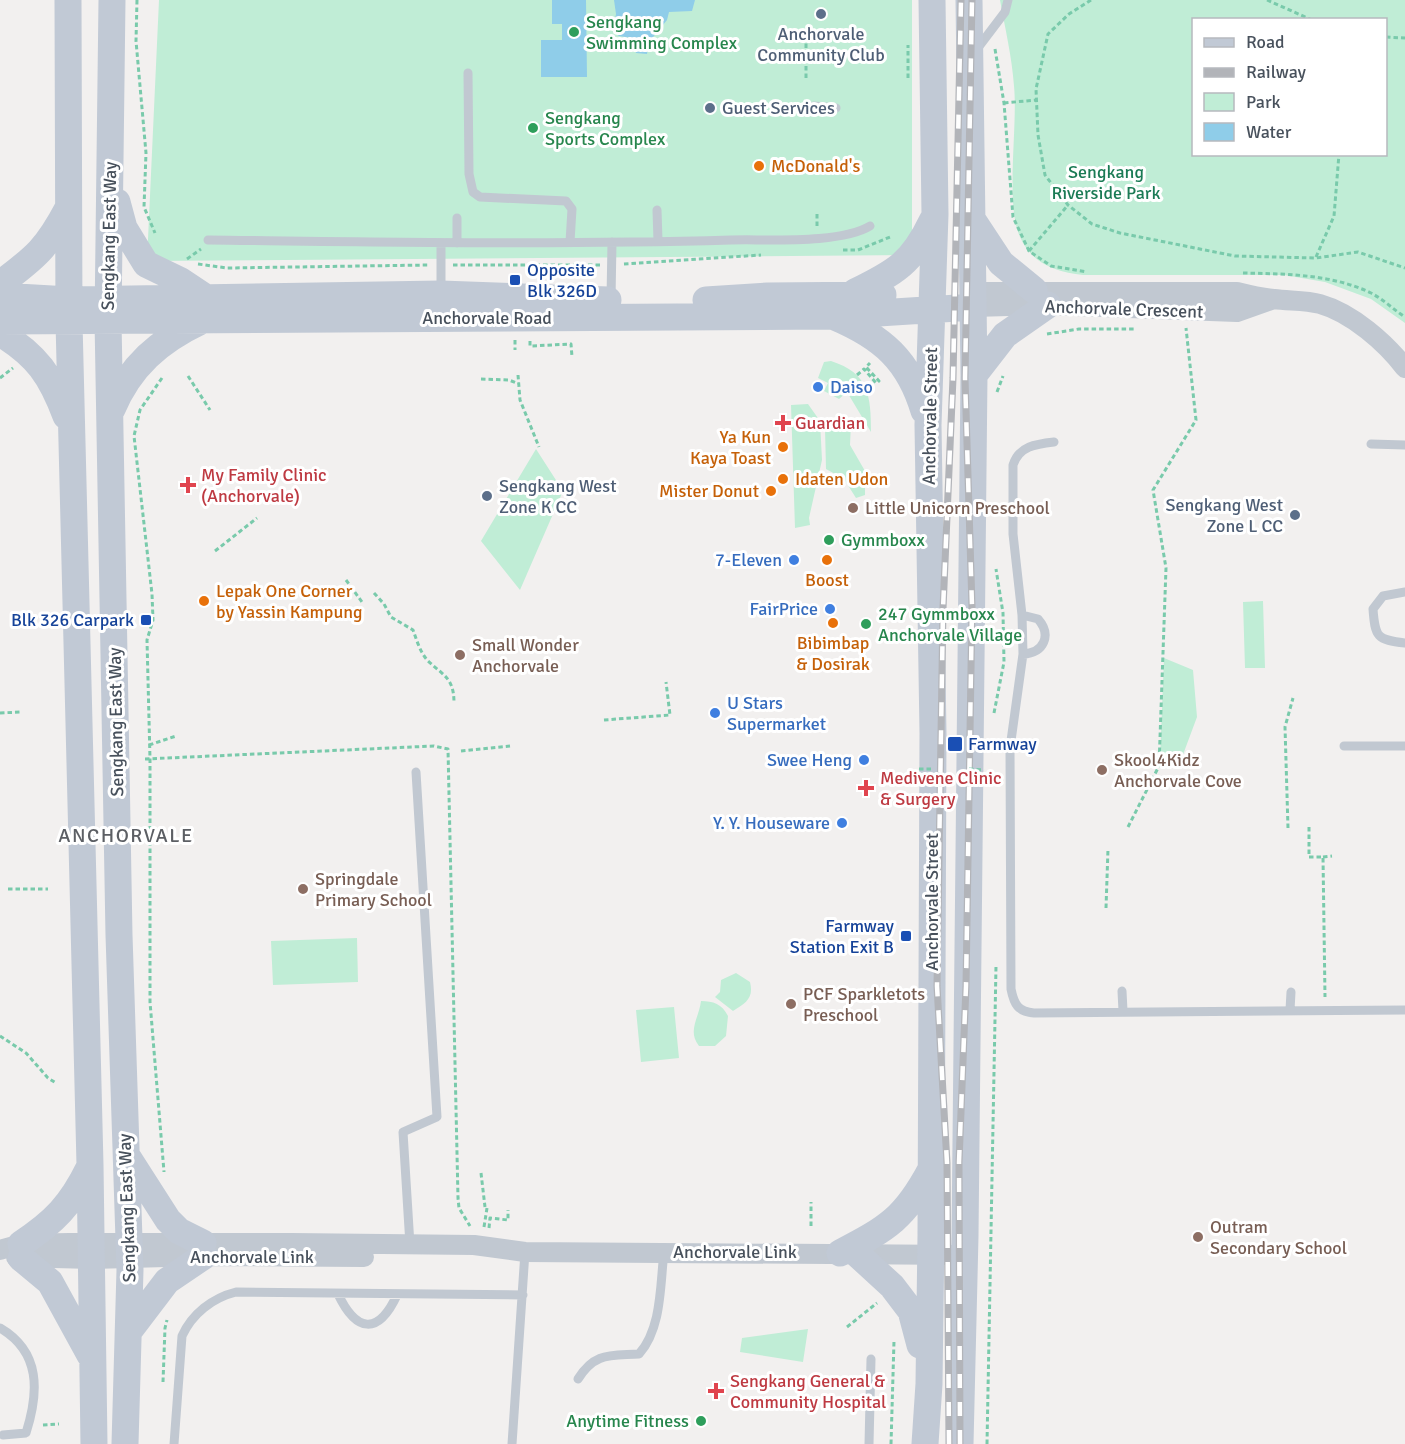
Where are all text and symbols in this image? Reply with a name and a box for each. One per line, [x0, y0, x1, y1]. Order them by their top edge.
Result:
marker: Anchorvale Community Club [814, 7, 828, 21]
place label: Sengkang Swimming Complex [586, 11, 738, 54]
legend [1192, 18, 1387, 156]
place label: Anchorvale Community Club [757, 23, 885, 66]
marker: Sengkang Swimming Complex [567, 25, 581, 39]
text: Road [1246, 31, 1285, 53]
text: Railway [1246, 61, 1307, 83]
text: Park [1246, 91, 1281, 113]
place label: Guest Services [722, 97, 835, 119]
marker: Guest Services [703, 101, 717, 115]
place label: Sengkang Sports Complex [545, 107, 666, 150]
marker: Sengkang Sports Complex [526, 121, 540, 135]
text: Water [1246, 121, 1292, 143]
place label: McDonald's [771, 155, 860, 177]
marker: McDonald's [752, 159, 766, 173]
street label: Sengkang East Way [97, 161, 121, 311]
park label: Sengkang Riverside Park [1052, 161, 1161, 204]
place label: Opposite Blk 326D [527, 259, 597, 302]
marker: Opposite Blk 326D [508, 273, 522, 287]
street label: Anchorvale Crescent [1044, 295, 1204, 323]
street label: Anchorvale Road [422, 307, 552, 329]
street label: Anchorvale Street [918, 347, 942, 485]
place label: Daiso [830, 376, 873, 398]
marker: Daiso [811, 380, 825, 394]
place label: Guardian [795, 412, 865, 434]
marker: Guardian [776, 416, 790, 430]
place label: Ya Kun Kaya Toast [690, 426, 771, 469]
marker: Ya Kun Kaya Toast [776, 440, 790, 454]
place label: My Family Clinic (Anchorvale) [201, 464, 327, 507]
place label: Idaten Udon [795, 468, 888, 490]
marker: Idaten Udon [776, 472, 790, 486]
place label: Sengkang West Zone K CC [499, 475, 617, 518]
marker: My Family Clinic (Anchorvale) [179, 476, 197, 494]
place label: Mister Donut [659, 480, 759, 502]
marker: Mister Donut [764, 484, 778, 498]
marker: Sengkang West Zone K CC [480, 489, 494, 503]
place label: Sengkang West Zone L CC [1165, 494, 1283, 537]
place label: Little Unicorn Preschool [865, 497, 1050, 519]
marker: Little Unicorn Preschool [846, 501, 860, 515]
marker: Sengkang West Zone L CC [1288, 508, 1302, 522]
place label: Gymmboxx [841, 529, 925, 551]
marker: Gymmboxx [822, 533, 836, 547]
place label: 7-Eleven [715, 549, 782, 571]
marker: 7-Eleven [787, 553, 801, 567]
marker: Boost [820, 553, 834, 567]
place label: Boost [805, 569, 849, 591]
place label: Lepak One Corner by Yassin Kampung [216, 580, 363, 623]
marker: Lepak One Corner by Yassin Kampung [197, 594, 211, 608]
place label: FairPrice [749, 598, 818, 620]
marker: FairPrice [823, 602, 837, 616]
place label: 247 Gymmboxx Anchorvale Village [878, 603, 1022, 646]
place label: Blk 326 Carpark [11, 609, 134, 631]
marker: Blk 326 Carpark [139, 613, 153, 627]
marker: Bibimbap & Dosirak [826, 616, 840, 630]
marker: 247 Gymmboxx Anchorvale Village [859, 617, 873, 631]
place label: Bibimbap & Dosirak [796, 632, 870, 675]
place label: Small Wonder Anchorvale [472, 634, 579, 677]
street label: Sengkang East Way [104, 647, 128, 797]
marker: Small Wonder Anchorvale [453, 648, 467, 662]
place label: U Stars Supermarket [727, 692, 826, 735]
marker: U Stars Supermarket [708, 706, 722, 720]
place label: Farmway [968, 733, 1037, 755]
marker: Farmway [946, 735, 964, 753]
place label: Swee Heng [767, 749, 852, 771]
place label: Skool4Kidz Anchorvale Cove [1114, 749, 1242, 792]
marker: Swee Heng [857, 753, 871, 767]
marker: Skool4Kidz Anchorvale Cove [1095, 763, 1109, 777]
place label: Medivene Clinic & Surgery [880, 767, 1002, 810]
marker: Medivene Clinic & Surgery [857, 779, 875, 797]
place label: Y. Y. Houseware [713, 812, 830, 834]
marker: Y. Y. Houseware [835, 816, 849, 830]
district label: ANCHORVALE [58, 823, 194, 848]
street label: Anchorvale Street [921, 833, 943, 971]
place label: Springdale Primary School [315, 868, 432, 911]
marker: Springdale Primary School [296, 882, 310, 896]
place label: Farmway Station Exit B [790, 915, 895, 958]
marker: Farmway Station Exit B [899, 929, 913, 943]
place label: PCF Sparkletots Preschool [803, 983, 925, 1026]
marker: PCF Sparkletots Preschool [784, 997, 798, 1011]
street label: Sengkang East Way [113, 1133, 141, 1283]
place label: Outram Secondary School [1210, 1216, 1347, 1259]
marker: Outram Secondary School [1191, 1230, 1205, 1244]
street label: Anchorvale Link [673, 1241, 797, 1263]
street label: Anchorvale Link [190, 1246, 314, 1268]
place label: Sengkang General & Community Hospital [730, 1370, 886, 1413]
marker: Sengkang General & Community Hospital [707, 1382, 725, 1400]
place label: Anytime Fitness [566, 1410, 689, 1432]
marker: Anytime Fitness [694, 1414, 708, 1428]

